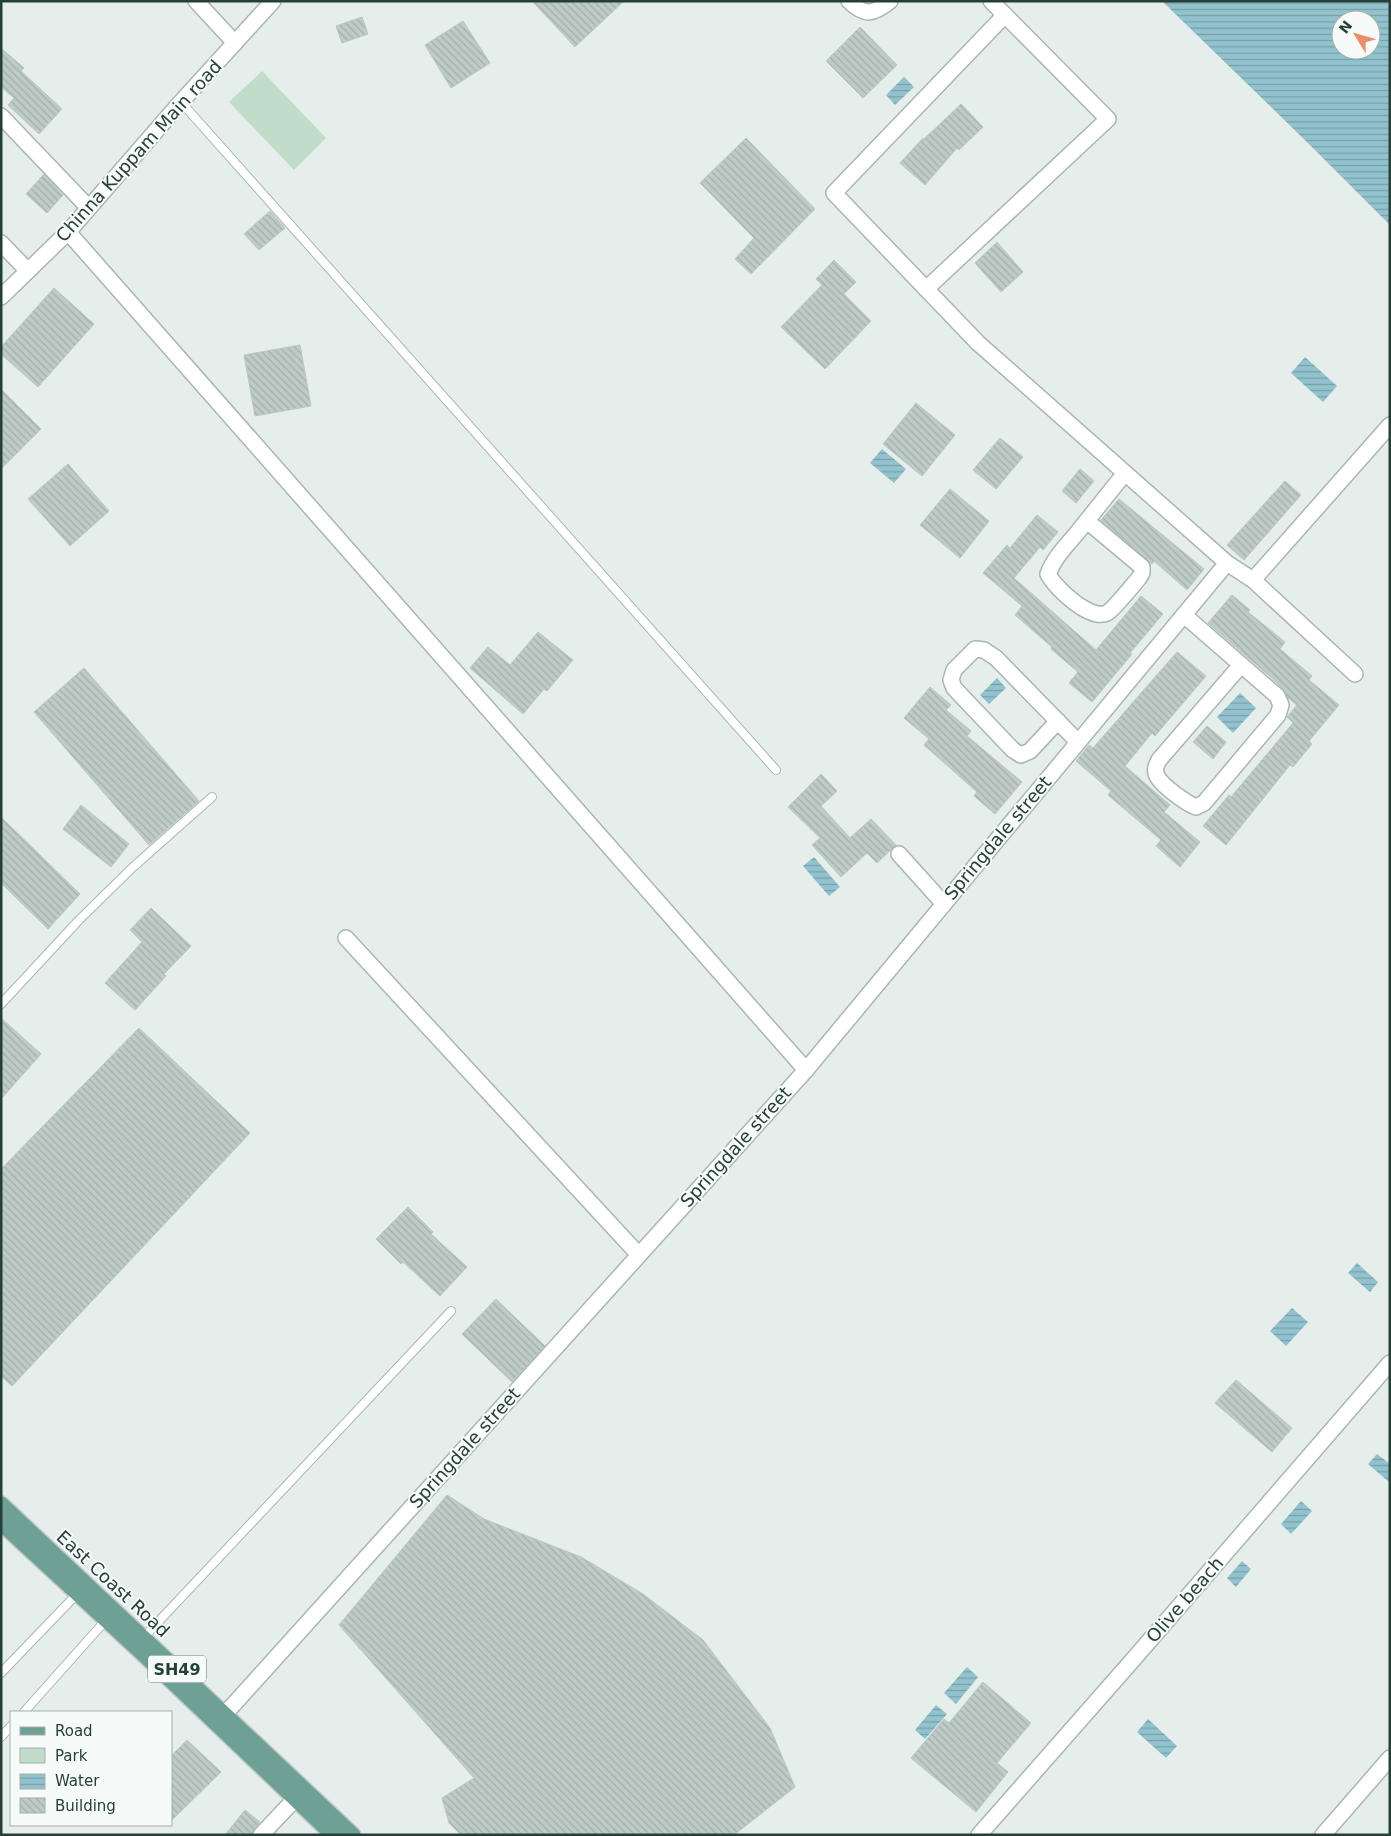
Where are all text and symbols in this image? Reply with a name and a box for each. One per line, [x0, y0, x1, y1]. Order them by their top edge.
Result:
north arrow [1331, 10, 1381, 60]
text: N [1336, 18, 1356, 37]
street label: Chinna Kuppam Main road [51, 56, 226, 246]
street label: Springdale street [940, 772, 1055, 904]
street label: Springdale street [676, 1082, 795, 1211]
street label: Springdale street [405, 1383, 524, 1512]
street label: East Coast Road [53, 1526, 174, 1641]
street label: Olive beach [1142, 1553, 1227, 1647]
road number: SH49 [148, 1656, 206, 1682]
legend [10, 1711, 172, 1826]
text: Road [55, 1722, 93, 1740]
text: Park [55, 1747, 88, 1765]
text: Water [55, 1772, 100, 1790]
text: Building [55, 1797, 116, 1815]

